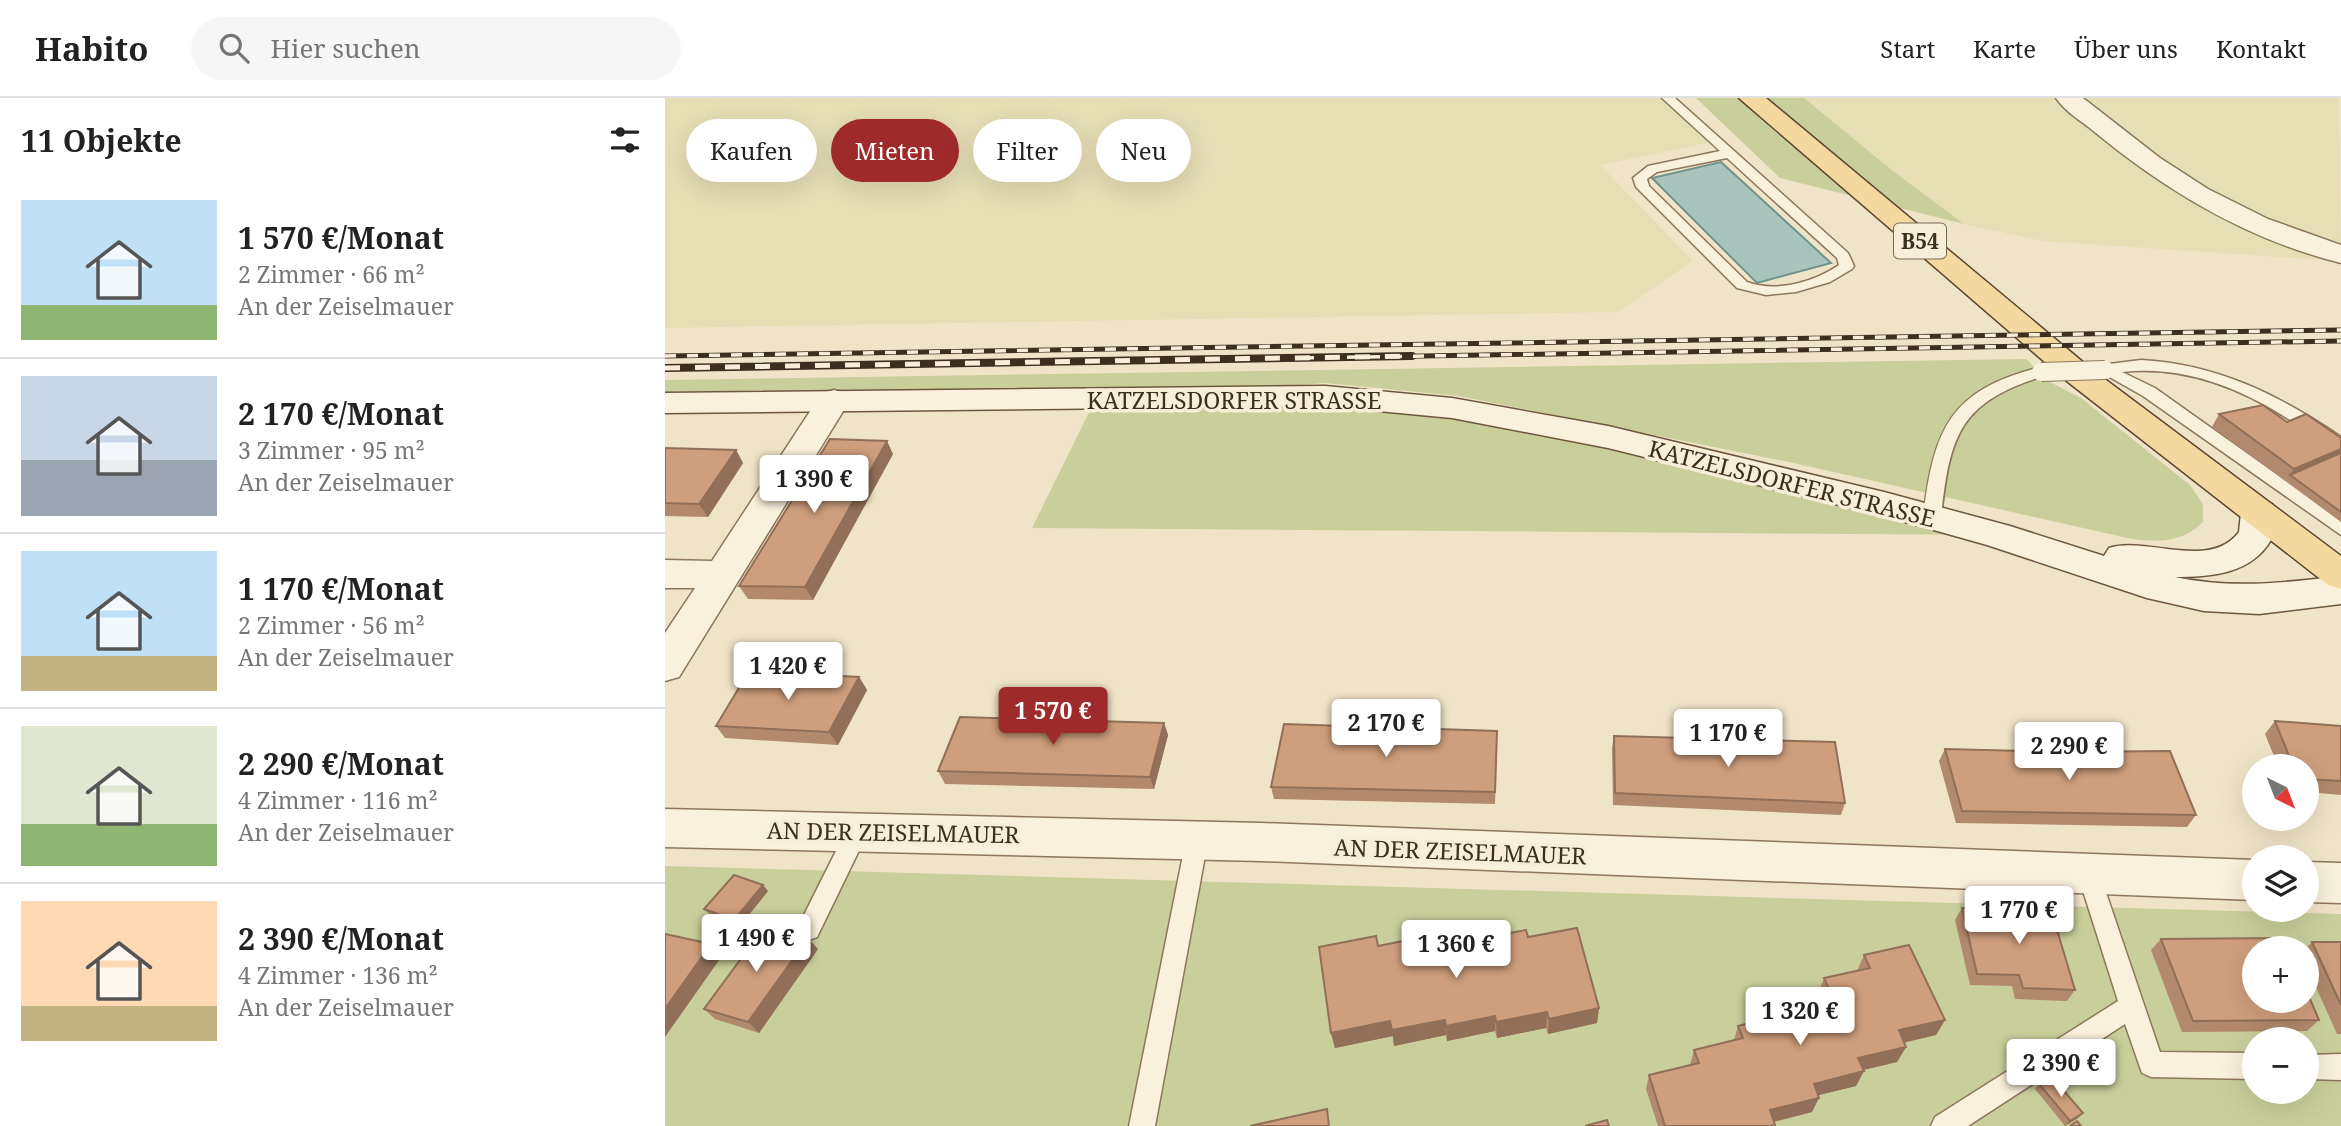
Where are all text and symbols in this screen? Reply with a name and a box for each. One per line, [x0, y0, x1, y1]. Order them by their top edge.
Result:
search box [191, 17, 681, 80]
text: Habito [35, 26, 149, 71]
icon: search [215, 29, 253, 67]
text: Hier suchen [271, 30, 421, 66]
text: Start [1880, 32, 1935, 65]
text: Karte [1973, 32, 2036, 65]
text: Über uns [2074, 32, 2178, 65]
text: Kontakt [2216, 32, 2306, 65]
chip: Kaufen [686, 119, 817, 182]
chip: Mieten [831, 119, 959, 182]
chip: Filter [973, 119, 1082, 182]
chip: Neu [1096, 119, 1191, 182]
text: 11 Objekte [21, 120, 182, 161]
icon: filters [606, 121, 644, 159]
text: 1 570 €/Monat [238, 217, 444, 258]
road number: B54 [1894, 223, 1946, 258]
icon: home [77, 228, 161, 312]
text: 2 Zimmer · 66 m² [238, 258, 425, 290]
text: An der Zeiselmauer [238, 290, 454, 322]
street label: KATZELSDORFER STRASSE [1087, 384, 1381, 416]
text: 2 170 €/Monat [238, 393, 444, 434]
icon: home [77, 404, 161, 488]
street label: KATZELSDORFER STRASSE [1645, 432, 1939, 534]
text: 3 Zimmer · 95 m² [238, 434, 425, 466]
pin: 1 390 € [749, 456, 879, 515]
text: 1 390 € [776, 462, 852, 494]
text: An der Zeiselmauer [238, 466, 454, 498]
text: 1 170 €/Monat [238, 568, 444, 609]
icon: home [77, 579, 161, 663]
text: 2 Zimmer · 56 m² [238, 609, 425, 641]
text: An der Zeiselmauer [238, 641, 454, 673]
pin: 1 420 € [723, 642, 853, 702]
text: 1 420 € [750, 649, 826, 681]
pin: 1 570 € [988, 688, 1118, 747]
text: 1 570 € [1015, 694, 1091, 726]
pin: 2 170 € [1321, 700, 1451, 759]
text: 2 170 € [1348, 706, 1424, 738]
pin: 1 170 € [1663, 710, 1793, 769]
text: 1 170 € [1690, 716, 1766, 748]
pin: 2 290 € [2004, 722, 2134, 782]
text: 2 290 € [2031, 729, 2107, 761]
text: 2 290 €/Monat [238, 743, 444, 784]
icon: home [77, 754, 161, 838]
north arrow [2242, 754, 2319, 831]
map controls [2242, 754, 2319, 1104]
text: 4 Zimmer · 116 m² [238, 784, 438, 816]
street label: AN DER ZEISELMAUER [766, 814, 1020, 850]
text: An der Zeiselmauer [238, 816, 454, 848]
street label: AN DER ZEISELMAUER [1333, 831, 1588, 871]
button: layers [2242, 845, 2319, 922]
pin: 1 770 € [1954, 886, 2084, 946]
text: 1 770 € [1981, 893, 2057, 925]
pin: 1 490 € [691, 914, 821, 974]
text: 2 390 €/Monat [238, 918, 444, 959]
pin: 1 360 € [1391, 920, 1521, 980]
text: 1 490 € [718, 921, 794, 953]
text: 1 360 € [1418, 927, 1494, 959]
icon: home [77, 929, 161, 1013]
button: + [2242, 936, 2319, 1013]
text: 4 Zimmer · 136 m² [238, 959, 438, 991]
pin: 1 320 € [1735, 988, 1865, 1047]
text: An der Zeiselmauer [238, 991, 454, 1023]
text: 1 320 € [1762, 994, 1838, 1026]
button: − [2242, 1027, 2319, 1104]
pin: 2 390 € [1996, 1040, 2126, 1099]
text: 2 390 € [2023, 1046, 2099, 1078]

